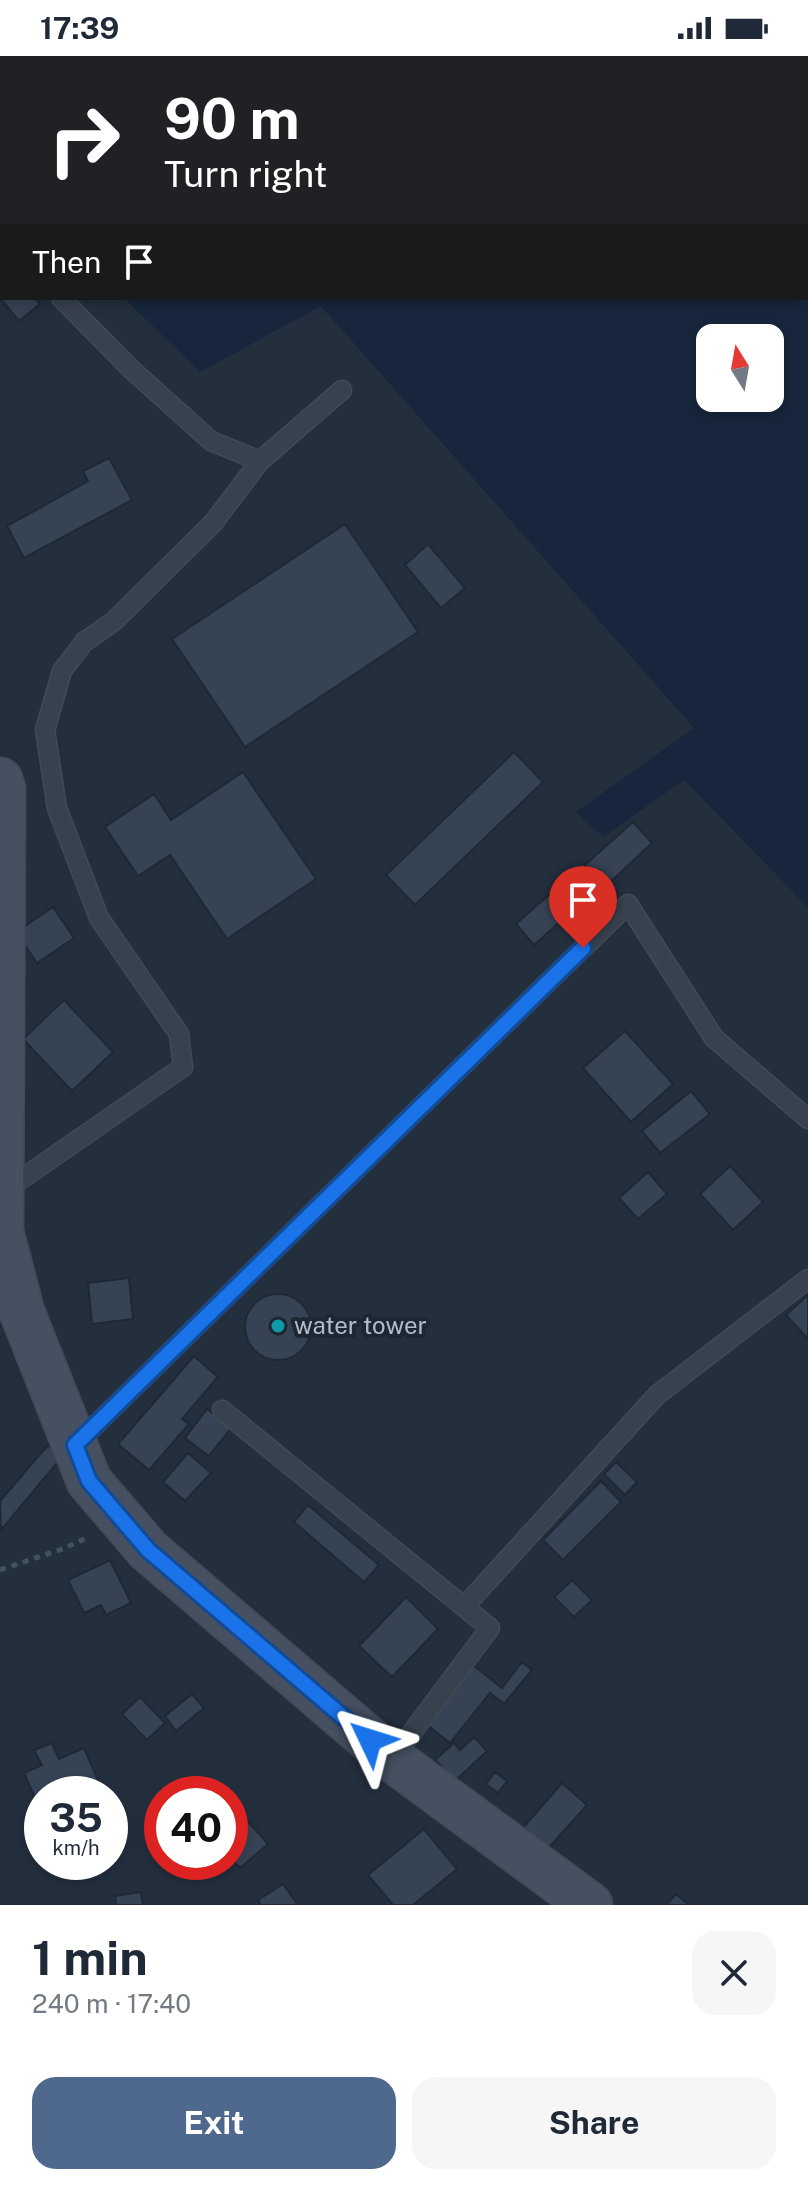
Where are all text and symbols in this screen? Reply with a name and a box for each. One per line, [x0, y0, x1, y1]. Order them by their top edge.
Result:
text: 17:39 [40, 10, 119, 46]
text: 90 m [164, 86, 300, 152]
icon: right [32, 88, 136, 192]
text: Turn right [164, 153, 327, 195]
icon: arrive [117, 240, 161, 284]
text: Then [32, 244, 101, 280]
north arrow [696, 324, 784, 412]
map controls [696, 324, 784, 412]
pin [549, 866, 617, 948]
icon: arrive [561, 878, 605, 922]
place label: water tower [294, 1311, 427, 1339]
marker: water tower [269, 1317, 287, 1335]
position arrow [328, 1698, 412, 1782]
speed limit sign: 40 [144, 1776, 248, 1880]
text: 35 [49, 1794, 103, 1841]
text: km/h [52, 1836, 100, 1860]
text: 1 min [32, 1929, 148, 1986]
button: close [692, 1931, 776, 2015]
text: 240 m · 17:40 [32, 1988, 191, 2019]
button: Exit [32, 2077, 396, 2169]
button: Share [412, 2077, 776, 2169]

